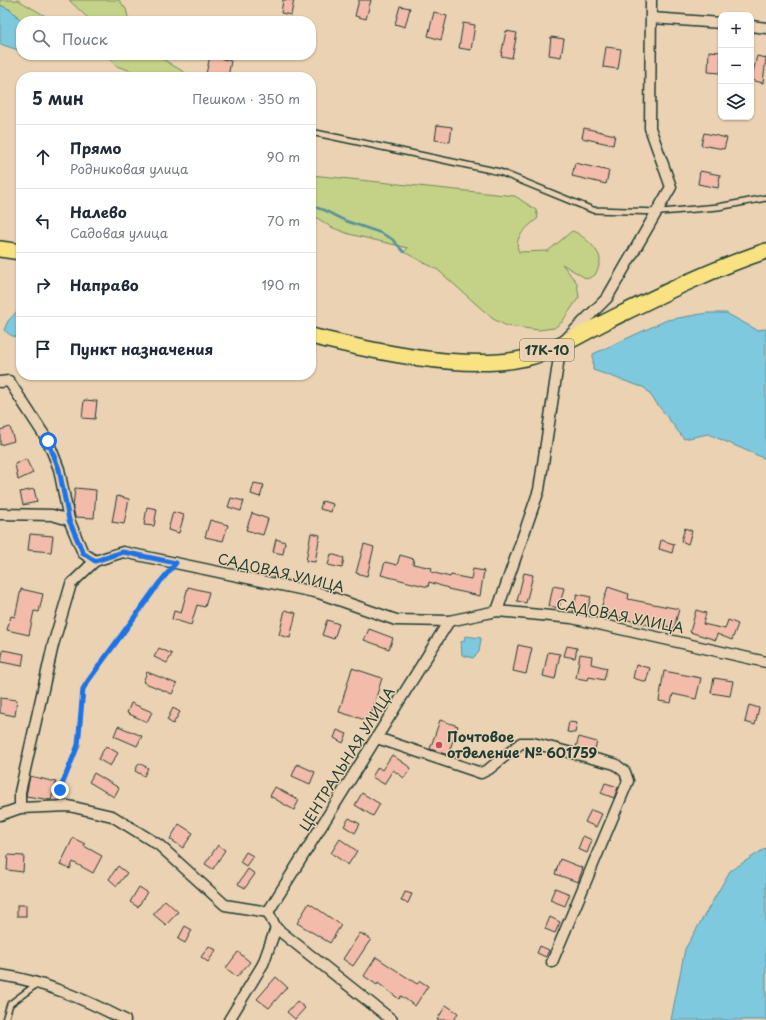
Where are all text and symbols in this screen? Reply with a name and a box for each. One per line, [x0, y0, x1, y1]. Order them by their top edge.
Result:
map controls [718, 12, 754, 120]
button: + [718, 12, 754, 48]
search box [16, 16, 316, 60]
icon: search [30, 27, 52, 49]
text: Поиск [62, 27, 108, 50]
button: − [718, 48, 754, 84]
button: layers [718, 84, 754, 120]
text: 5 мин [32, 85, 84, 111]
text: Пешком · 350 m [192, 89, 300, 108]
text: Прямо [70, 136, 121, 159]
icon: ahead [32, 146, 54, 168]
text: 90 m [267, 147, 300, 166]
text: Родниковая улица [70, 159, 188, 178]
text: Налево [70, 200, 127, 223]
icon: left [32, 210, 54, 232]
text: 70 m [267, 211, 300, 230]
text: Садовая улица [70, 223, 168, 242]
text: Направо [70, 273, 139, 296]
icon: right [32, 274, 54, 296]
text: 190 m [261, 275, 300, 294]
text: Пункт назначения [70, 337, 213, 360]
icon: arrive [32, 338, 54, 360]
road number: 17К-10 [520, 339, 574, 361]
route start [39, 432, 57, 450]
street label: САДОВАЯ УЛИЦА [216, 548, 347, 597]
street label: САДОВАЯ УЛИЦА [554, 593, 686, 638]
street label: ЦЕНТРАЛЬНАЯ УЛИЦА [294, 682, 400, 835]
place label: Почтовое отделение № 601759 [447, 726, 598, 763]
marker: Почтовое отделение № 601759 [434, 740, 444, 750]
route end [51, 781, 69, 799]

